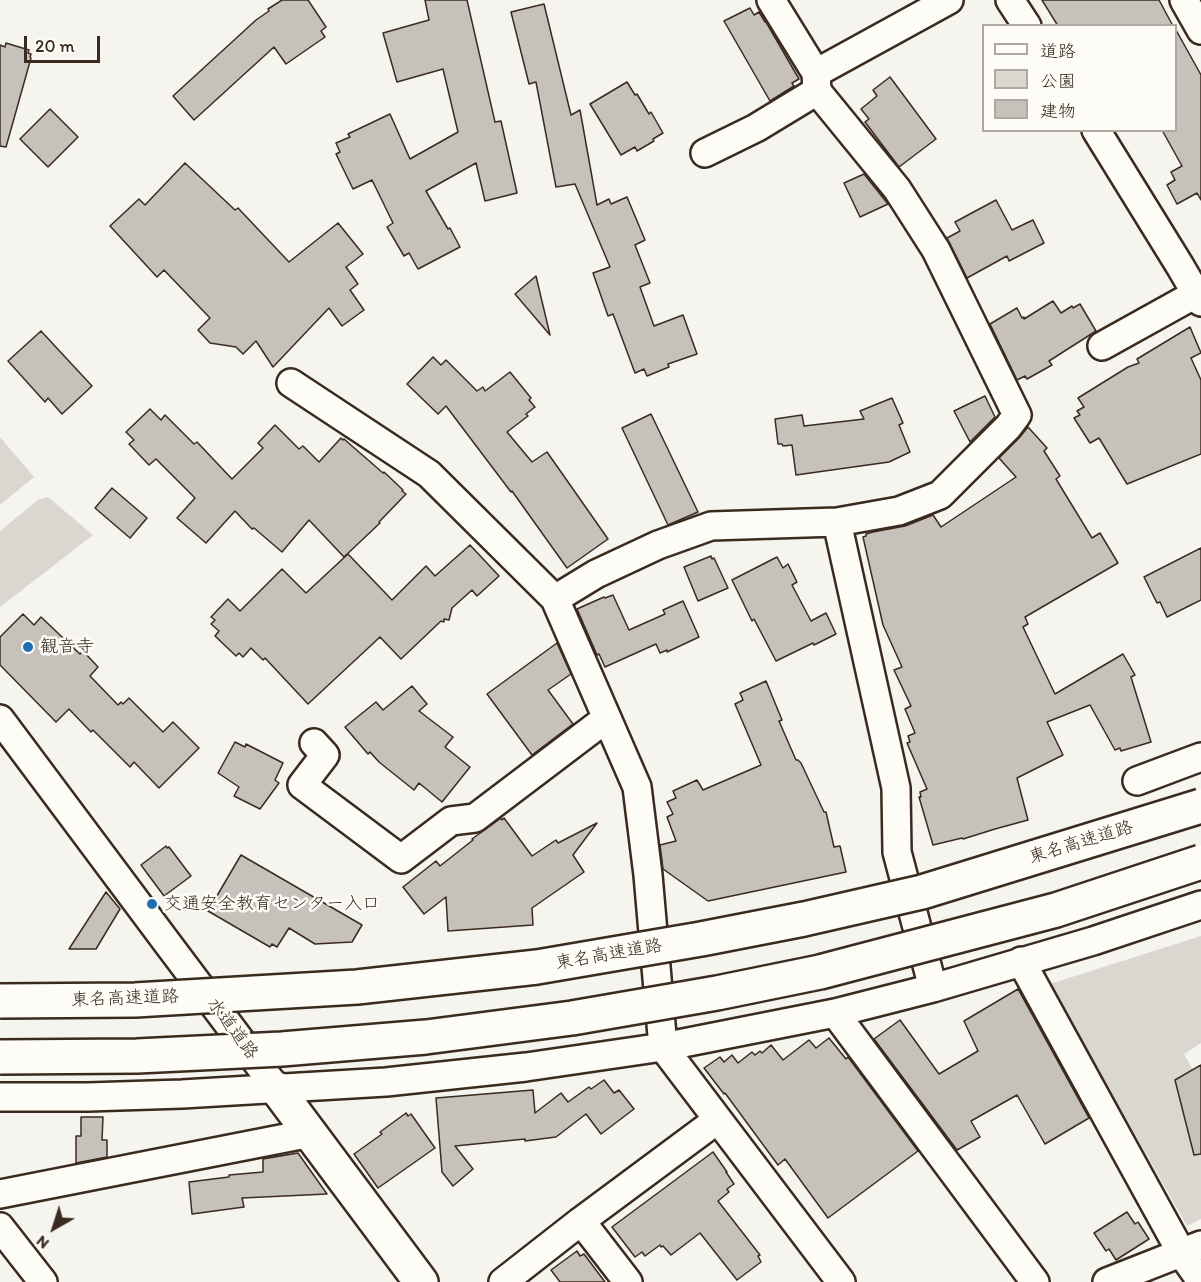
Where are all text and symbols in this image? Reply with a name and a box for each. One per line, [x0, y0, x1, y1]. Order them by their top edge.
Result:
scale bar [27, 24, 104, 62]
legend [982, 24, 1177, 132]
text: 20 m [35, 35, 75, 57]
text: 道路 [1040, 40, 1076, 62]
text: 公園 [1040, 70, 1076, 92]
text: 建物 [1040, 100, 1076, 122]
place label: 観音寺 [40, 636, 94, 658]
marker: 観音寺 [21, 640, 35, 654]
street label: 東名高速道路 [1026, 817, 1136, 869]
place label: 交通安全教育センター入口 [164, 893, 380, 915]
marker: 交通安全教育センター入口 [145, 897, 159, 911]
street label: 東名高速道路 [554, 935, 664, 975]
street label: 東名高速道路 [71, 986, 179, 1012]
street label: 水道道路 [202, 994, 262, 1064]
north arrow [24, 1198, 84, 1258]
text: N [32, 1232, 53, 1253]

